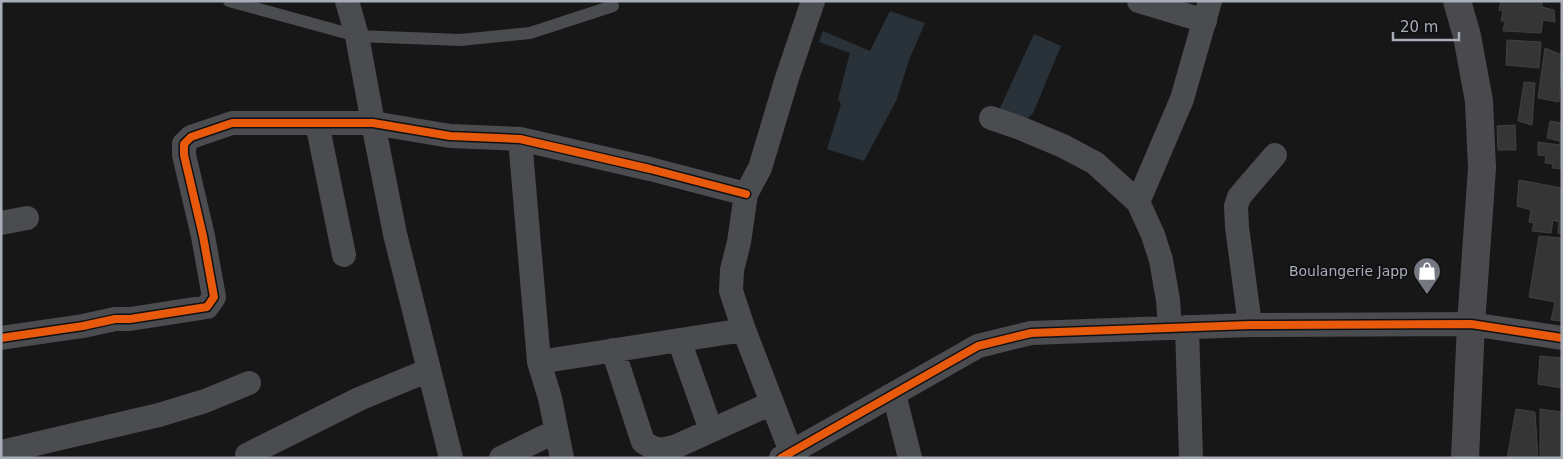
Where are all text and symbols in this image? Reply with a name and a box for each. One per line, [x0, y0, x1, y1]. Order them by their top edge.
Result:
scale bar [1393, 10, 1459, 42]
text: 20 m [1400, 18, 1438, 36]
shop icon: Boulangerie Japp [1412, 256, 1442, 295]
place label: Boulangerie Japp [1289, 263, 1408, 279]

